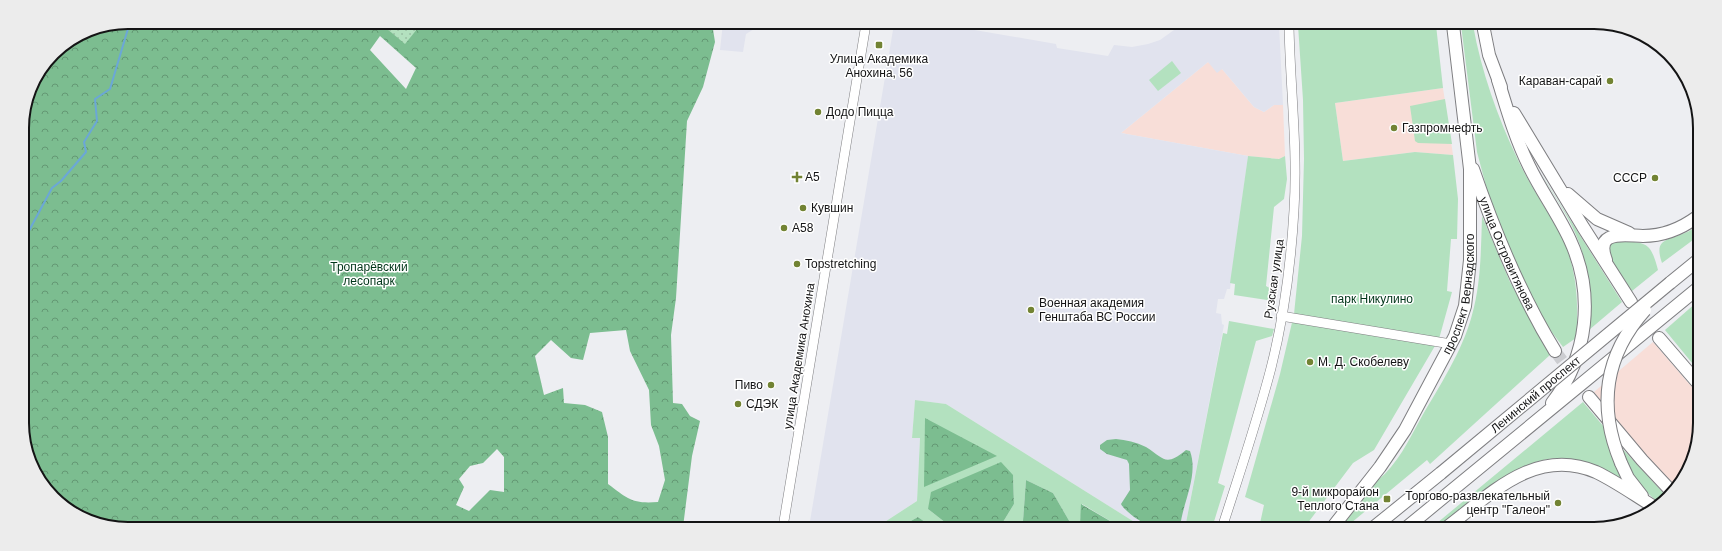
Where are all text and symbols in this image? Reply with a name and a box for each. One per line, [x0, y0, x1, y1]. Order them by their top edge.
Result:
marker: Улица Академика Анохина, 56 [874, 40, 884, 50]
place label: Улица Академика Анохина, 56 [830, 52, 929, 80]
place label: Караван-сарай [1519, 74, 1602, 88]
marker: Караван-сарай [1605, 76, 1615, 86]
place label: Додо Пицца [826, 105, 894, 119]
marker: Додо Пицца [813, 107, 823, 117]
place label: Газпромнефть [1402, 121, 1483, 135]
marker: Газпромнефть [1389, 123, 1399, 133]
place label: А5 [805, 170, 820, 184]
place label: СССР [1613, 171, 1647, 185]
marker: А5 [792, 172, 802, 182]
marker: СССР [1650, 173, 1660, 183]
street label: улица Островитянова [1476, 195, 1538, 313]
place label: Кувшин [811, 201, 853, 215]
marker: Кувшин [798, 203, 808, 213]
place label: А58 [792, 221, 814, 235]
marker: А58 [779, 223, 789, 233]
street label: проспект Вернадского [1440, 233, 1477, 357]
street label: Рузская улица [1261, 238, 1287, 320]
place label: Topstretching [805, 257, 876, 271]
marker: Topstretching [792, 259, 802, 269]
park label: Тропарёвский лесопарк [330, 260, 408, 288]
street label: улица Академика Анохина [781, 282, 818, 430]
park label: парк Никулино [1331, 292, 1413, 306]
place label: Военная академия Генштаба ВС России [1039, 296, 1155, 324]
marker: Военная академия Генштаба ВС России [1026, 305, 1036, 315]
street label: Ленинский проспект [1488, 353, 1584, 436]
place label: М. Д. Скобелеву [1318, 355, 1409, 369]
marker: М. Д. Скобелеву [1305, 357, 1315, 367]
place label: Пиво [735, 378, 763, 392]
marker: Пиво [766, 380, 776, 390]
place label: СДЭК [746, 397, 778, 411]
marker: СДЭК [733, 399, 743, 409]
place label: 9-й микрорайон Теплого Стана [1291, 485, 1379, 513]
place label: Торгово-развлекательный центр "Галеон" [1405, 489, 1550, 517]
marker: 9-й микрорайон Теплого Стана [1382, 494, 1392, 504]
marker: Торгово-развлекательный центр "Галеон" [1553, 498, 1563, 508]

